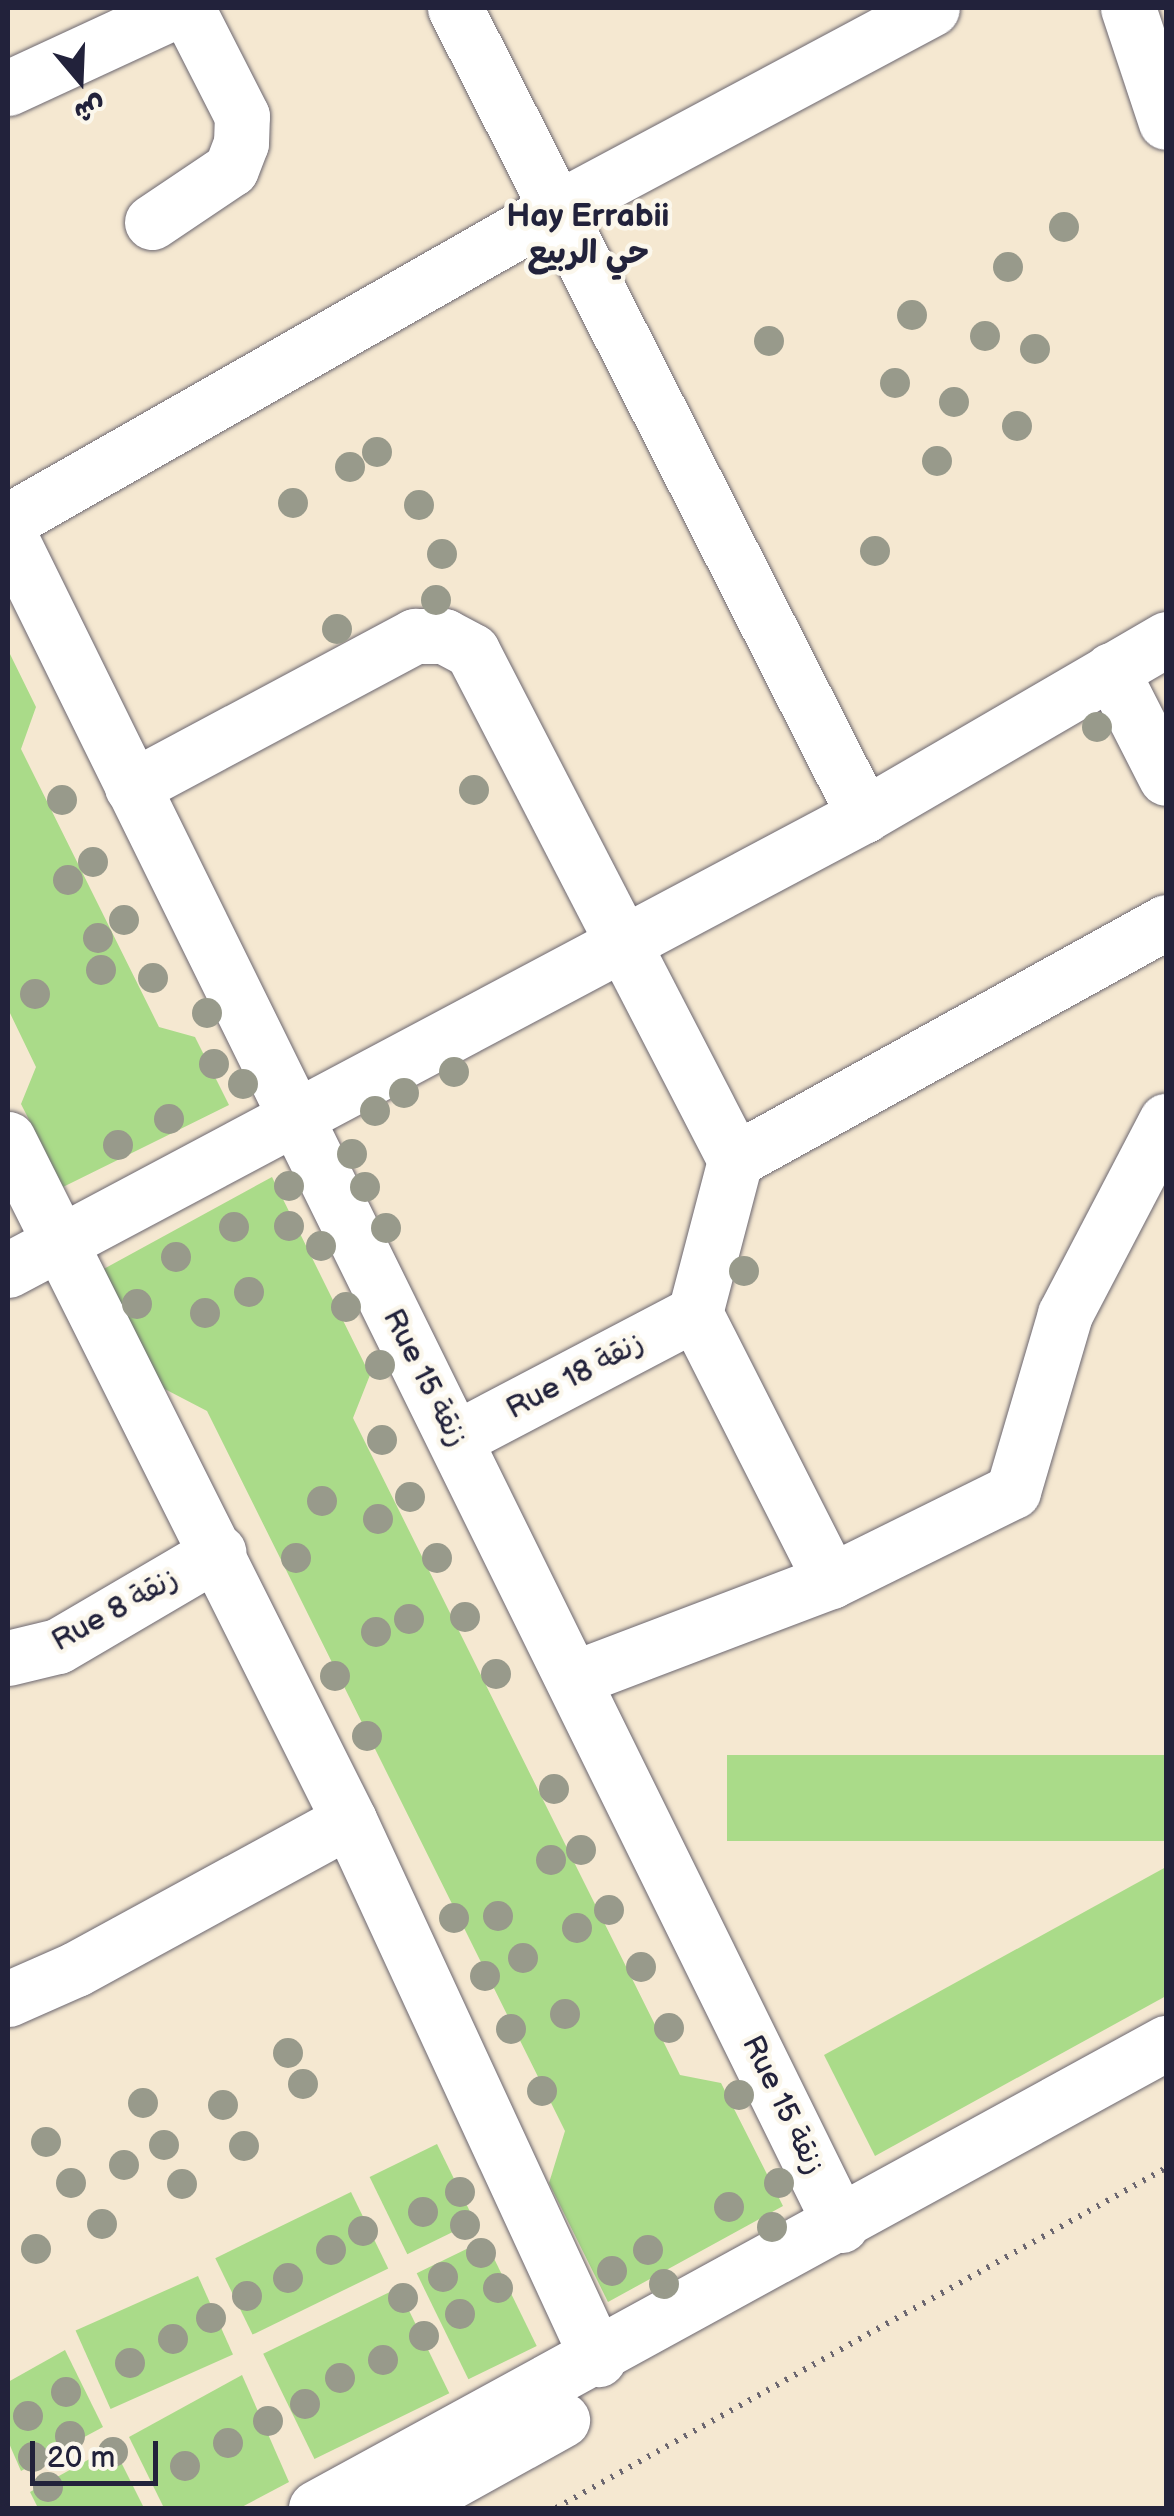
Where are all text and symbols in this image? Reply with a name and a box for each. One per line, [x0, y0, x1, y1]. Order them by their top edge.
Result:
north arrow [30, 30, 130, 130]
text: ش [70, 88, 110, 129]
district label: Hay Errabii حي الربيع [506, 199, 670, 274]
street label: Rue 15 زنقة [375, 1303, 475, 1453]
street label: Rue 18 زنقة [500, 1325, 650, 1427]
street label: Rue 8 زنقة [46, 1561, 184, 1659]
street label: Rue 15 زنقة [734, 2030, 832, 2180]
scale bar [35, 2421, 162, 2483]
text: 20 m [47, 2440, 115, 2476]

